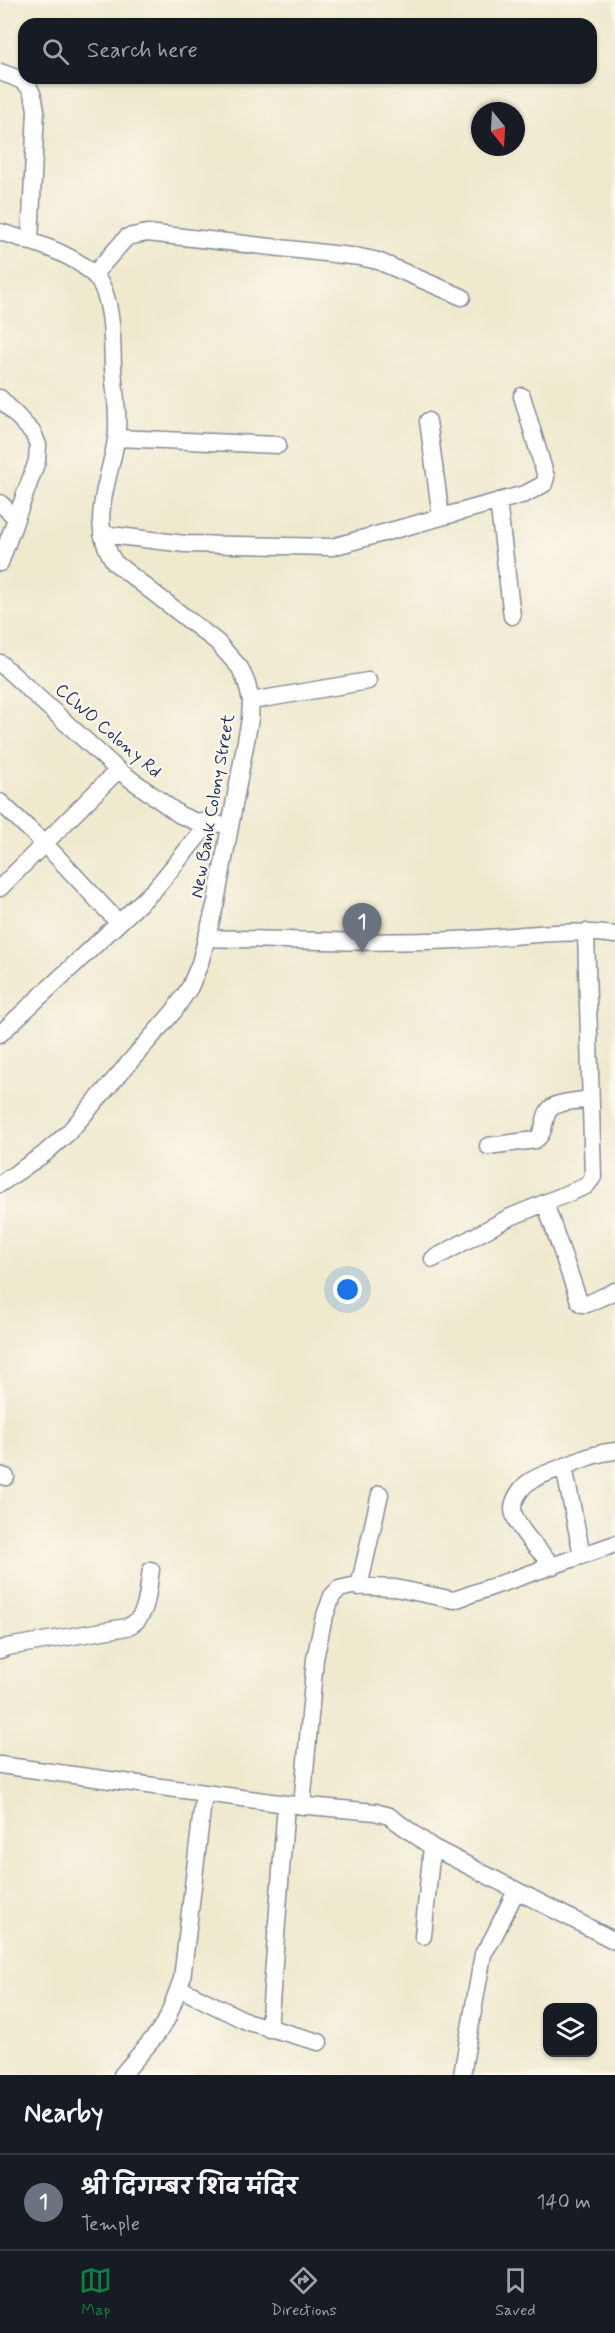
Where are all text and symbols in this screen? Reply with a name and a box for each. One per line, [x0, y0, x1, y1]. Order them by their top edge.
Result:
search box [18, 18, 597, 84]
icon: search [39, 35, 72, 68]
text: Search here [87, 37, 198, 65]
north arrow [471, 102, 525, 156]
street label: CCWO Colony Rd [50, 678, 166, 784]
street label: New Bank Colony Street [185, 712, 241, 900]
pin: 1 [342, 904, 382, 953]
your location [333, 1275, 362, 1304]
map controls [543, 2003, 597, 2057]
button: layers [543, 2003, 597, 2057]
text: Nearby [24, 2097, 103, 2131]
text: श्री दिगम्बर शिव मंदिर [81, 2174, 298, 2202]
text: 1 [39, 2189, 48, 2216]
text: 140 m [537, 2189, 591, 2216]
text: Temple [81, 2211, 140, 2238]
tab: Map [79, 2264, 112, 2321]
tab: Directions [271, 2264, 337, 2321]
tab: Saved [495, 2264, 536, 2321]

